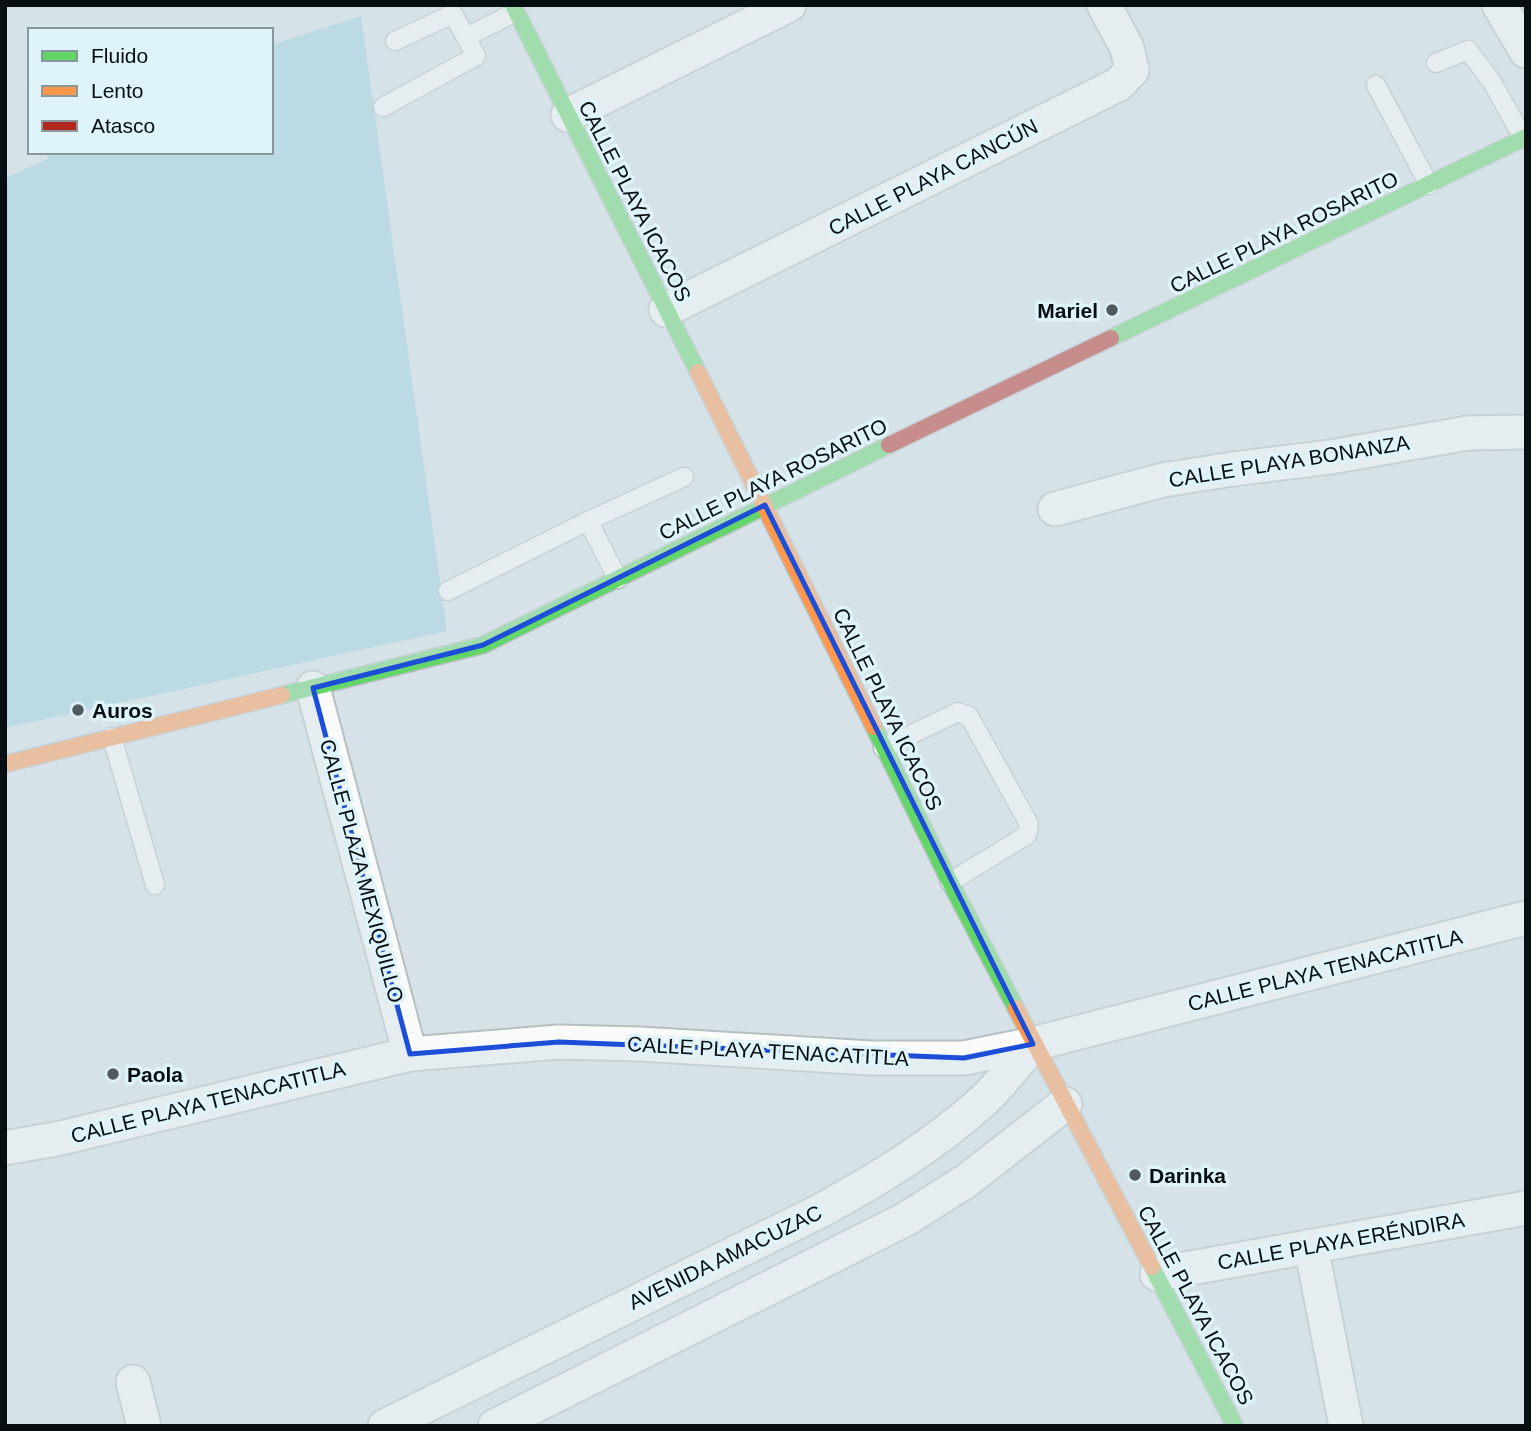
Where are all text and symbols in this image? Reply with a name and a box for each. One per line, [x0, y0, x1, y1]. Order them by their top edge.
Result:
legend [28, 28, 273, 154]
text: Fluido [91, 44, 148, 67]
text: Lento [91, 79, 144, 102]
street label: CALLE PLAYA ICACOS [574, 97, 696, 305]
text: Atasco [91, 114, 155, 137]
street label: CALLE PLAYA CANCÚN [825, 114, 1041, 240]
street label: CALLE PLAYA ROSARITO [1166, 167, 1402, 297]
place label: Mariel [1037, 299, 1098, 322]
marker: Mariel [1104, 302, 1120, 318]
street label: CALLE PLAYA ROSARITO [655, 414, 891, 544]
street label: CALLE PLAYA BONANZA [1167, 431, 1411, 491]
street label: CALLE PLAYA ICACOS [829, 604, 947, 814]
place label: Auros [92, 699, 153, 722]
marker: Auros [70, 702, 86, 718]
street label: CALLE PLAZA MEXIQUILLO [316, 737, 408, 1005]
street label: CALLE PLAYA TENACATITLA [1185, 925, 1465, 1015]
street label: CALLE PLAYA TENACATITLA [627, 1032, 909, 1070]
street label: CALLE PLAYA TENACATITLA [68, 1057, 348, 1147]
place label: Paola [127, 1063, 183, 1086]
marker: Paola [105, 1066, 121, 1082]
place label: Darinka [1149, 1164, 1226, 1187]
marker: Darinka [1127, 1167, 1143, 1183]
street label: AVENIDA AMACUZAC [625, 1200, 825, 1314]
street label: CALLE PLAYA ICACOS [1134, 1202, 1258, 1408]
street label: CALLE PLAYA ERÉNDIRA [1216, 1208, 1466, 1274]

